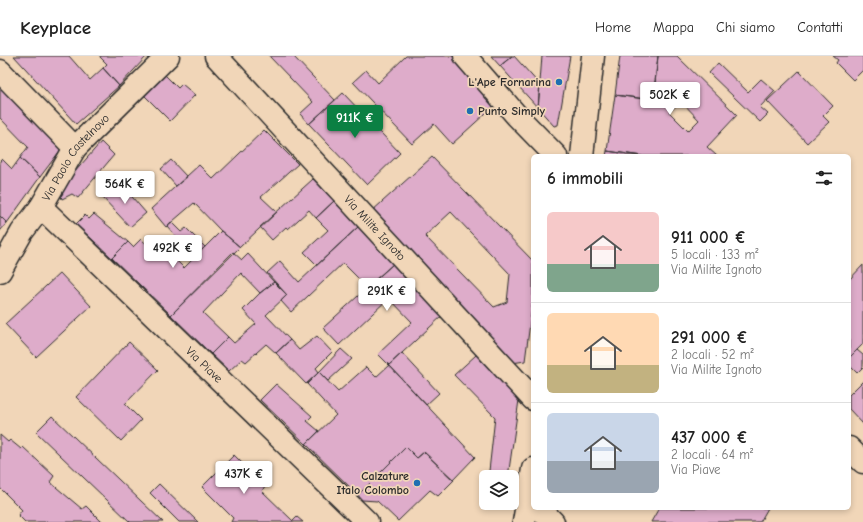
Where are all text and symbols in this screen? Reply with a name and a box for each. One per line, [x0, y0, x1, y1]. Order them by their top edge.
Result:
text: Keyplace [20, 17, 91, 39]
text: Home [595, 19, 631, 36]
text: Mappa [653, 19, 694, 36]
text: Chi siamo [716, 19, 775, 36]
text: Contatti [797, 19, 843, 36]
place label: L'Ape Fornarina [468, 75, 551, 89]
marker: L'Ape Fornarina [554, 77, 564, 87]
pin: 502K € [637, 82, 703, 116]
text: 502K € [649, 87, 691, 102]
place label: Punto Simply [478, 104, 546, 118]
pin: 911K € [322, 105, 388, 139]
marker: Punto Simply [465, 106, 475, 116]
text: 911K € [336, 110, 374, 125]
street label: Via Paolo Castelnovo [39, 111, 112, 204]
icon: filters [813, 167, 835, 189]
text: 6 immobili [547, 169, 623, 188]
pin: 564K € [92, 171, 158, 205]
text: 564K € [105, 176, 145, 191]
street label: Via Milite Ignoto [341, 192, 409, 263]
icon: home [579, 228, 627, 276]
text: 911 000 € [671, 228, 746, 247]
pin: 492K € [140, 235, 206, 269]
text: 492K € [153, 240, 193, 255]
text: 5 locali · 133 m² [671, 247, 759, 262]
text: Via Milite Ignoto [671, 262, 762, 277]
pin: 291K € [354, 278, 420, 312]
text: 291K € [367, 283, 407, 298]
text: 291 000 € [671, 328, 748, 347]
icon: home [579, 329, 627, 377]
street label: Via Piave [183, 344, 226, 386]
text: 2 locali · 52 m² [671, 347, 754, 362]
text: Via Milite Ignoto [671, 362, 762, 377]
text: 437 000 € [671, 428, 748, 447]
icon: home [579, 429, 627, 477]
text: 2 locali · 64 m² [671, 447, 753, 462]
pin: 437K € [211, 461, 277, 495]
text: Via Piave [671, 462, 721, 477]
text: 437K € [224, 466, 264, 481]
place label: Calzature Italo Colombo [337, 469, 409, 497]
map controls [479, 470, 519, 510]
button: layers [479, 470, 519, 510]
marker: Calzature Italo Colombo [412, 478, 422, 488]

